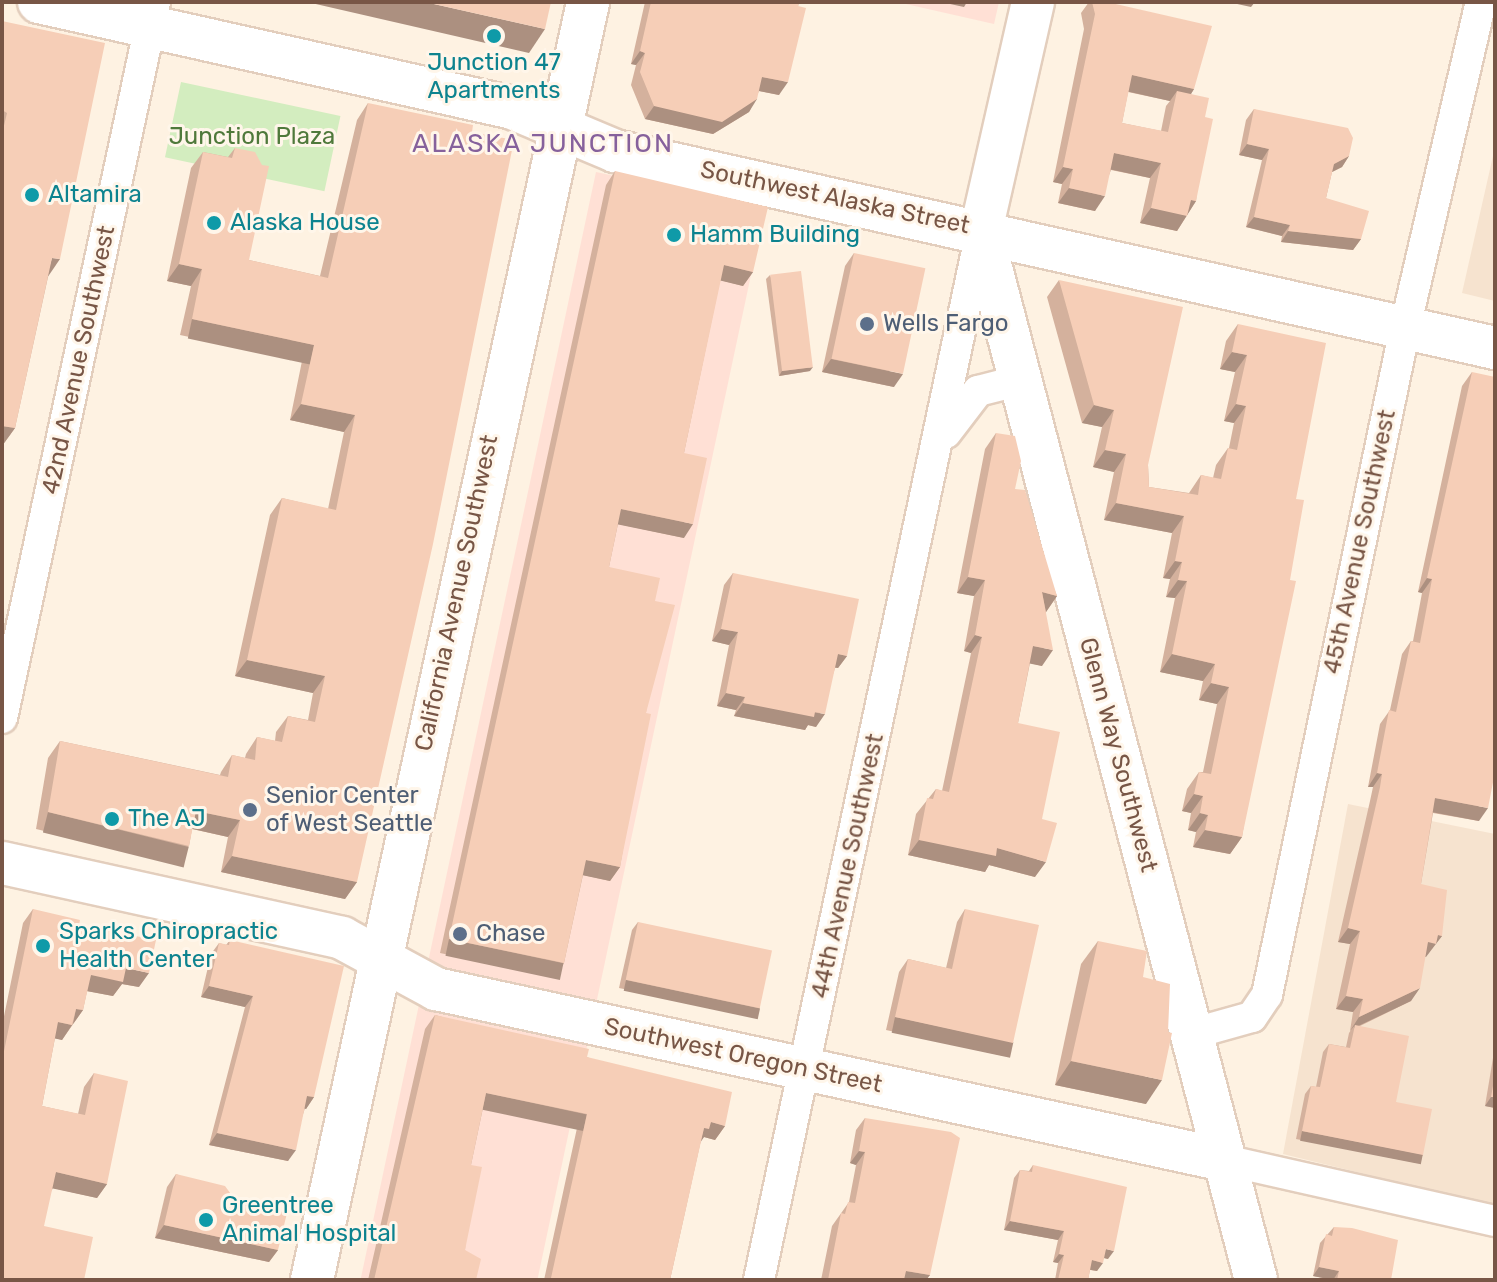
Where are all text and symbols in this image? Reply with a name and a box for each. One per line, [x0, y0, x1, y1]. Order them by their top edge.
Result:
marker: Junction 47 Apartments [485, 27, 503, 45]
place label: Junction 47 Apartments [427, 49, 561, 105]
park label: Junction Plaza [169, 123, 335, 151]
district label: ALASKA JUNCTION [412, 128, 674, 160]
street label: Southwest Alaska Street [698, 155, 972, 241]
place label: Altamira [48, 181, 142, 209]
marker: Altamira [23, 186, 41, 204]
place label: Alaska House [230, 209, 380, 237]
marker: Alaska House [205, 214, 223, 232]
place label: Hamm Building [690, 221, 860, 249]
street label: 42nd Avenue Southwest [36, 223, 122, 497]
marker: Hamm Building [665, 226, 683, 244]
place label: Wells Fargo [883, 310, 1008, 338]
marker: Wells Fargo [858, 315, 876, 333]
street label: 45th Avenue Southwest [1318, 407, 1402, 677]
street label: California Avenue Southwest [409, 432, 505, 754]
street label: Glenn Way Southwest [1073, 634, 1163, 876]
street label: 44th Avenue Southwest [806, 731, 890, 1001]
place label: Senior Center of West Seattle [266, 782, 434, 838]
marker: Senior Center of West Seattle [241, 801, 259, 819]
place label: The AJ [128, 805, 206, 833]
marker: The AJ [103, 810, 121, 828]
place label: Sparks Chiropractic Health Center [59, 918, 278, 974]
place label: Chase [476, 920, 546, 948]
marker: Chase [451, 925, 469, 943]
marker: Sparks Chiropractic Health Center [34, 937, 52, 955]
street label: Southwest Oregon Street [601, 1012, 885, 1100]
place label: Greentree Animal Hospital [222, 1192, 396, 1248]
marker: Greentree Animal Hospital [197, 1211, 215, 1229]

